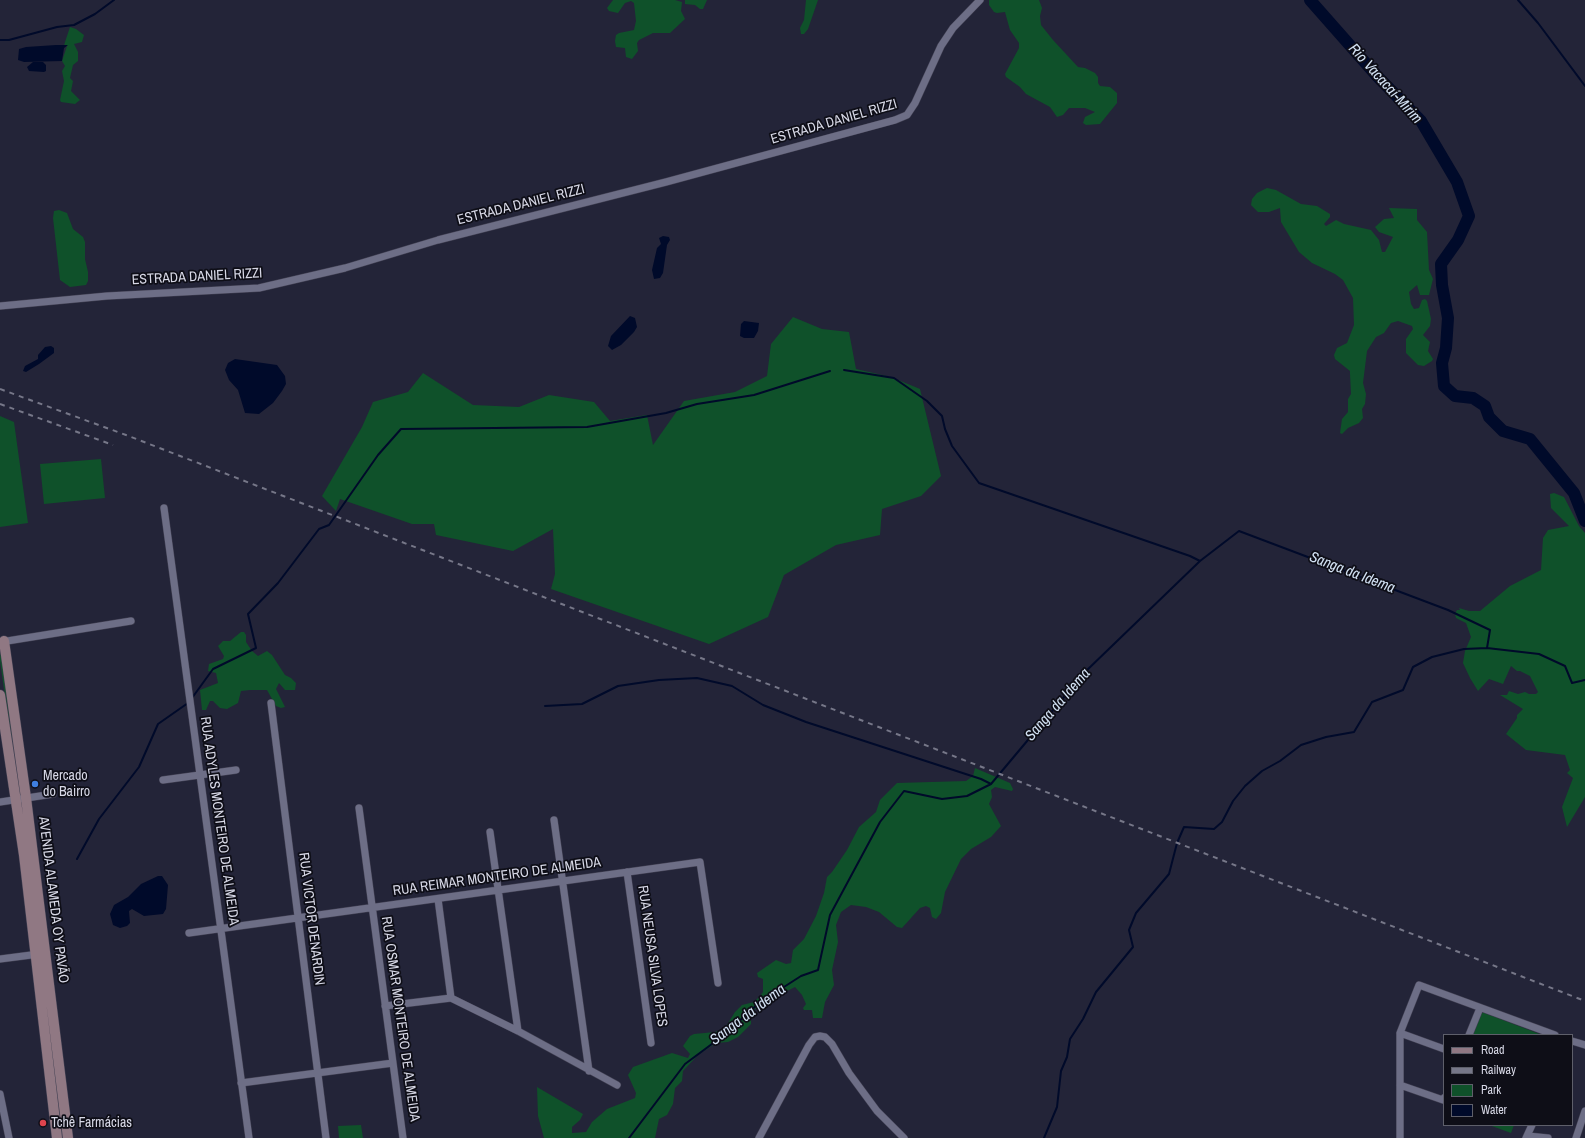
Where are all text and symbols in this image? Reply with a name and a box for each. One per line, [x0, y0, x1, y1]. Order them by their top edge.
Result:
water label: Rio Vacacaí-Mirim [1344, 40, 1426, 128]
street label: ESTRADA DANIEL RIZZI [769, 96, 899, 148]
street label: ESTRADA DANIEL RIZZI [456, 181, 586, 229]
street label: ESTRADA DANIEL RIZZI [131, 265, 263, 289]
water label: Sanga da Idema [1307, 548, 1397, 598]
water label: Sanga da Idema [1022, 665, 1094, 745]
street label: RUA ADYLES MONTEIRO DE ALMEIDA [196, 716, 242, 926]
place label: Mercado do Bairro [43, 768, 90, 800]
marker: Mercado do Bairro [30, 779, 40, 789]
street label: AVENIDA ALAMEDA OY PAVÃO [34, 816, 72, 984]
street label: RUA VICTOR DENARDIN [295, 852, 327, 986]
street label: RUA REIMAR MONTEIRO DE ALMEIDA [392, 854, 602, 900]
street label: RUA NEUSA SILVA LOPES [634, 884, 670, 1028]
street label: RUA OSMAR MONTEIRO DE ALMEIDA [377, 915, 423, 1123]
water label: Sanga da Idema [707, 981, 789, 1049]
legend [1443, 1034, 1573, 1126]
text: Road [1481, 1042, 1505, 1058]
text: Railway [1481, 1062, 1516, 1078]
text: Park [1481, 1082, 1501, 1098]
text: Water [1481, 1102, 1507, 1118]
place label: Tchê Farmácias [51, 1115, 132, 1131]
marker: Tchê Farmácias [38, 1118, 48, 1128]

